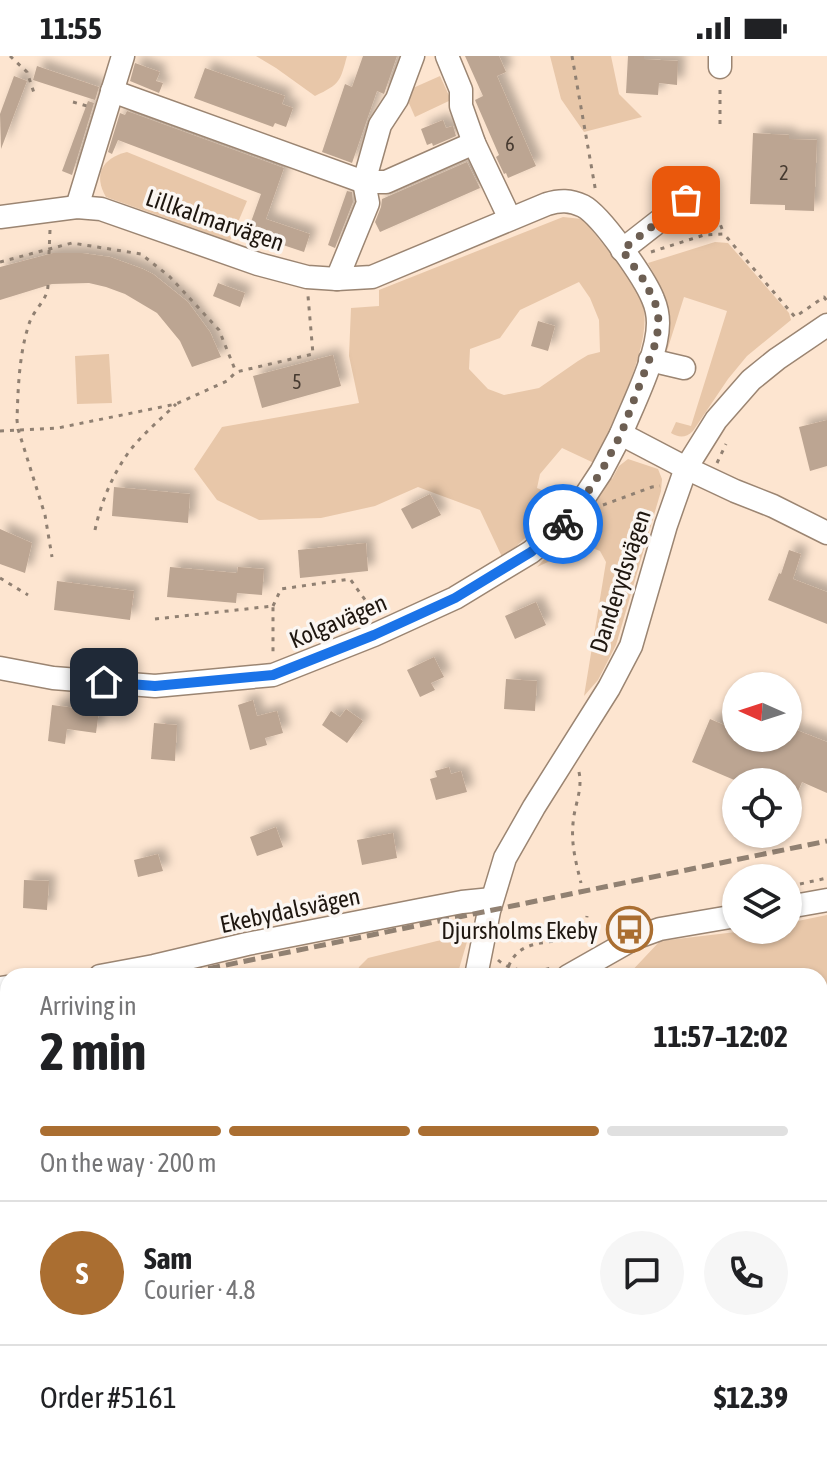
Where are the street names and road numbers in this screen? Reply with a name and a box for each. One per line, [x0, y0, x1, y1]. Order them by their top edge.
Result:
street label: Lillkalmarvägen [142, 184, 288, 256]
street label: Danderydsvägen [584, 506, 656, 656]
street label: Kolgavägen [285, 588, 391, 654]
street label: Ekebydalsvägen [217, 882, 363, 938]

